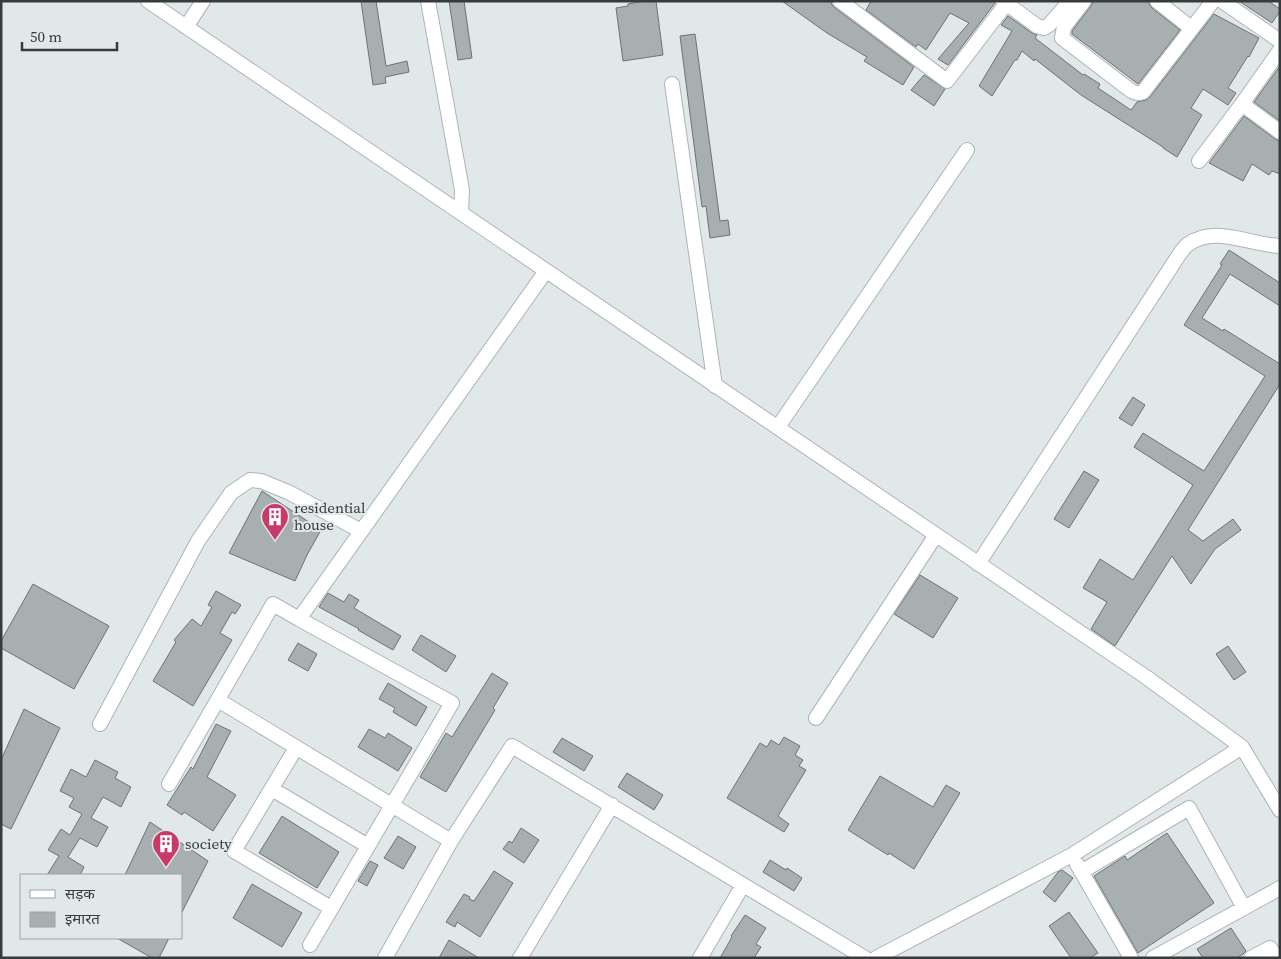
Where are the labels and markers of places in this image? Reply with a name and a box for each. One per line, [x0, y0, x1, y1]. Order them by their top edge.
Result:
place label: residential house [294, 497, 366, 535]
building icon: residential house [260, 502, 290, 541]
building icon: society [151, 829, 181, 868]
place label: society [185, 833, 232, 854]

